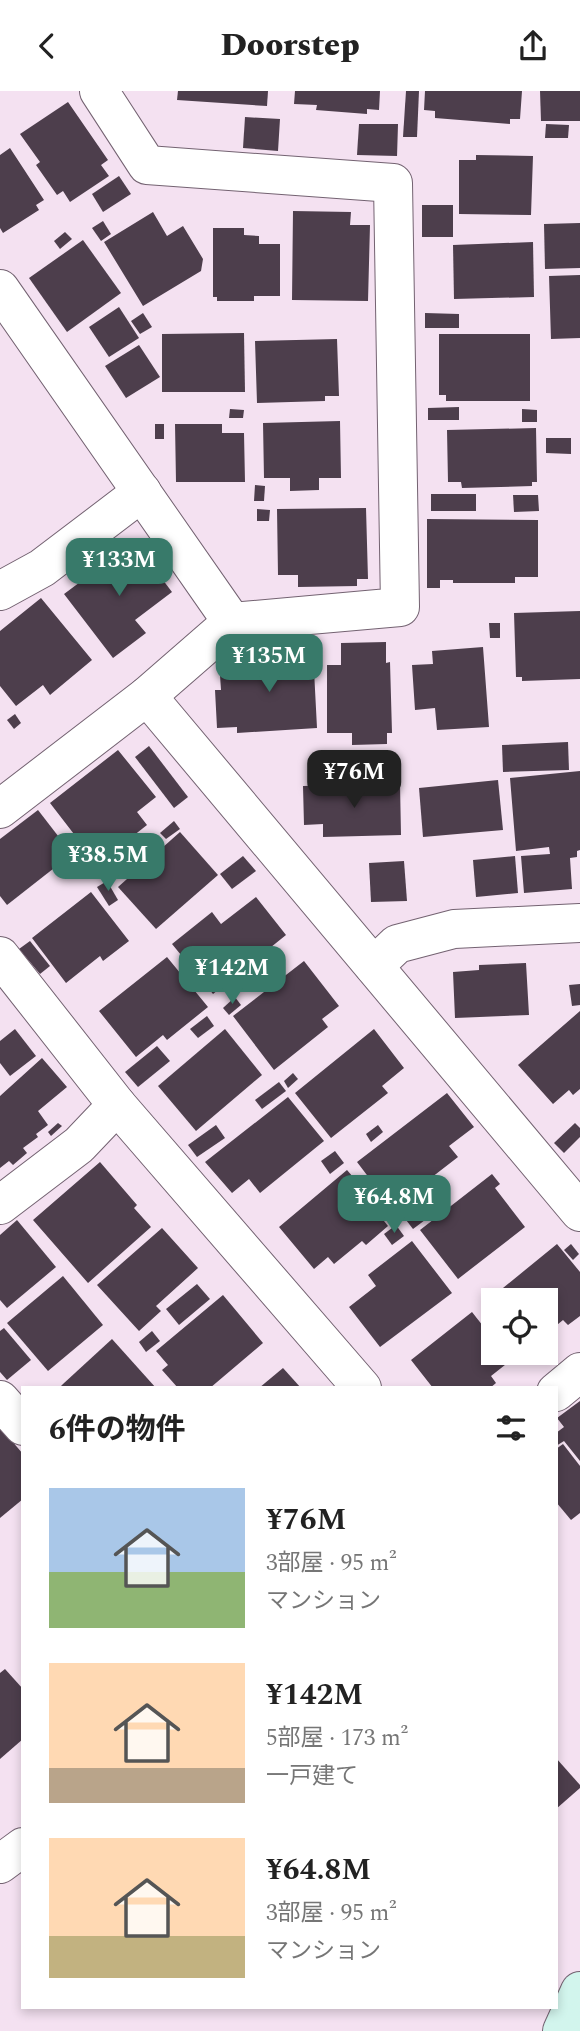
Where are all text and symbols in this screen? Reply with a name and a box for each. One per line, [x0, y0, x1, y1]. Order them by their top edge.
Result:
text: Doorstep [221, 21, 359, 70]
icon: back [28, 27, 66, 65]
icon: share [514, 27, 552, 65]
pin: ¥133M [70, 539, 168, 598]
text: ¥133M [82, 543, 156, 578]
pin: ¥135M [220, 635, 318, 694]
text: ¥135M [232, 639, 306, 674]
pin: ¥76M [313, 751, 395, 810]
text: ¥76M [323, 755, 385, 790]
pin: ¥38.5M [51, 833, 165, 893]
text: ¥38.5M [68, 838, 148, 873]
pin: ¥142M [183, 947, 281, 1006]
text: ¥142M [195, 951, 269, 986]
pin: ¥64.8M [337, 1175, 451, 1235]
text: ¥64.8M [354, 1180, 434, 1215]
map controls [481, 1288, 558, 1365]
button: locate [481, 1288, 558, 1365]
text: 6件の物件 [49, 1407, 186, 1453]
icon: filters [492, 1409, 530, 1447]
text: ¥76M [266, 1497, 346, 1543]
icon: home [105, 1516, 189, 1600]
text: 3部屋 · 95 m² [266, 1546, 397, 1581]
text: マンション [266, 1584, 381, 1619]
text: ¥142M [266, 1672, 363, 1718]
icon: home [105, 1691, 189, 1775]
text: 5部屋 · 173 m² [266, 1721, 408, 1756]
text: 一戸建て [266, 1759, 358, 1794]
text: ¥64.8M [266, 1847, 371, 1893]
icon: home [105, 1866, 189, 1950]
text: 3部屋 · 95 m² [266, 1896, 397, 1931]
text: マンション [266, 1934, 381, 1969]

